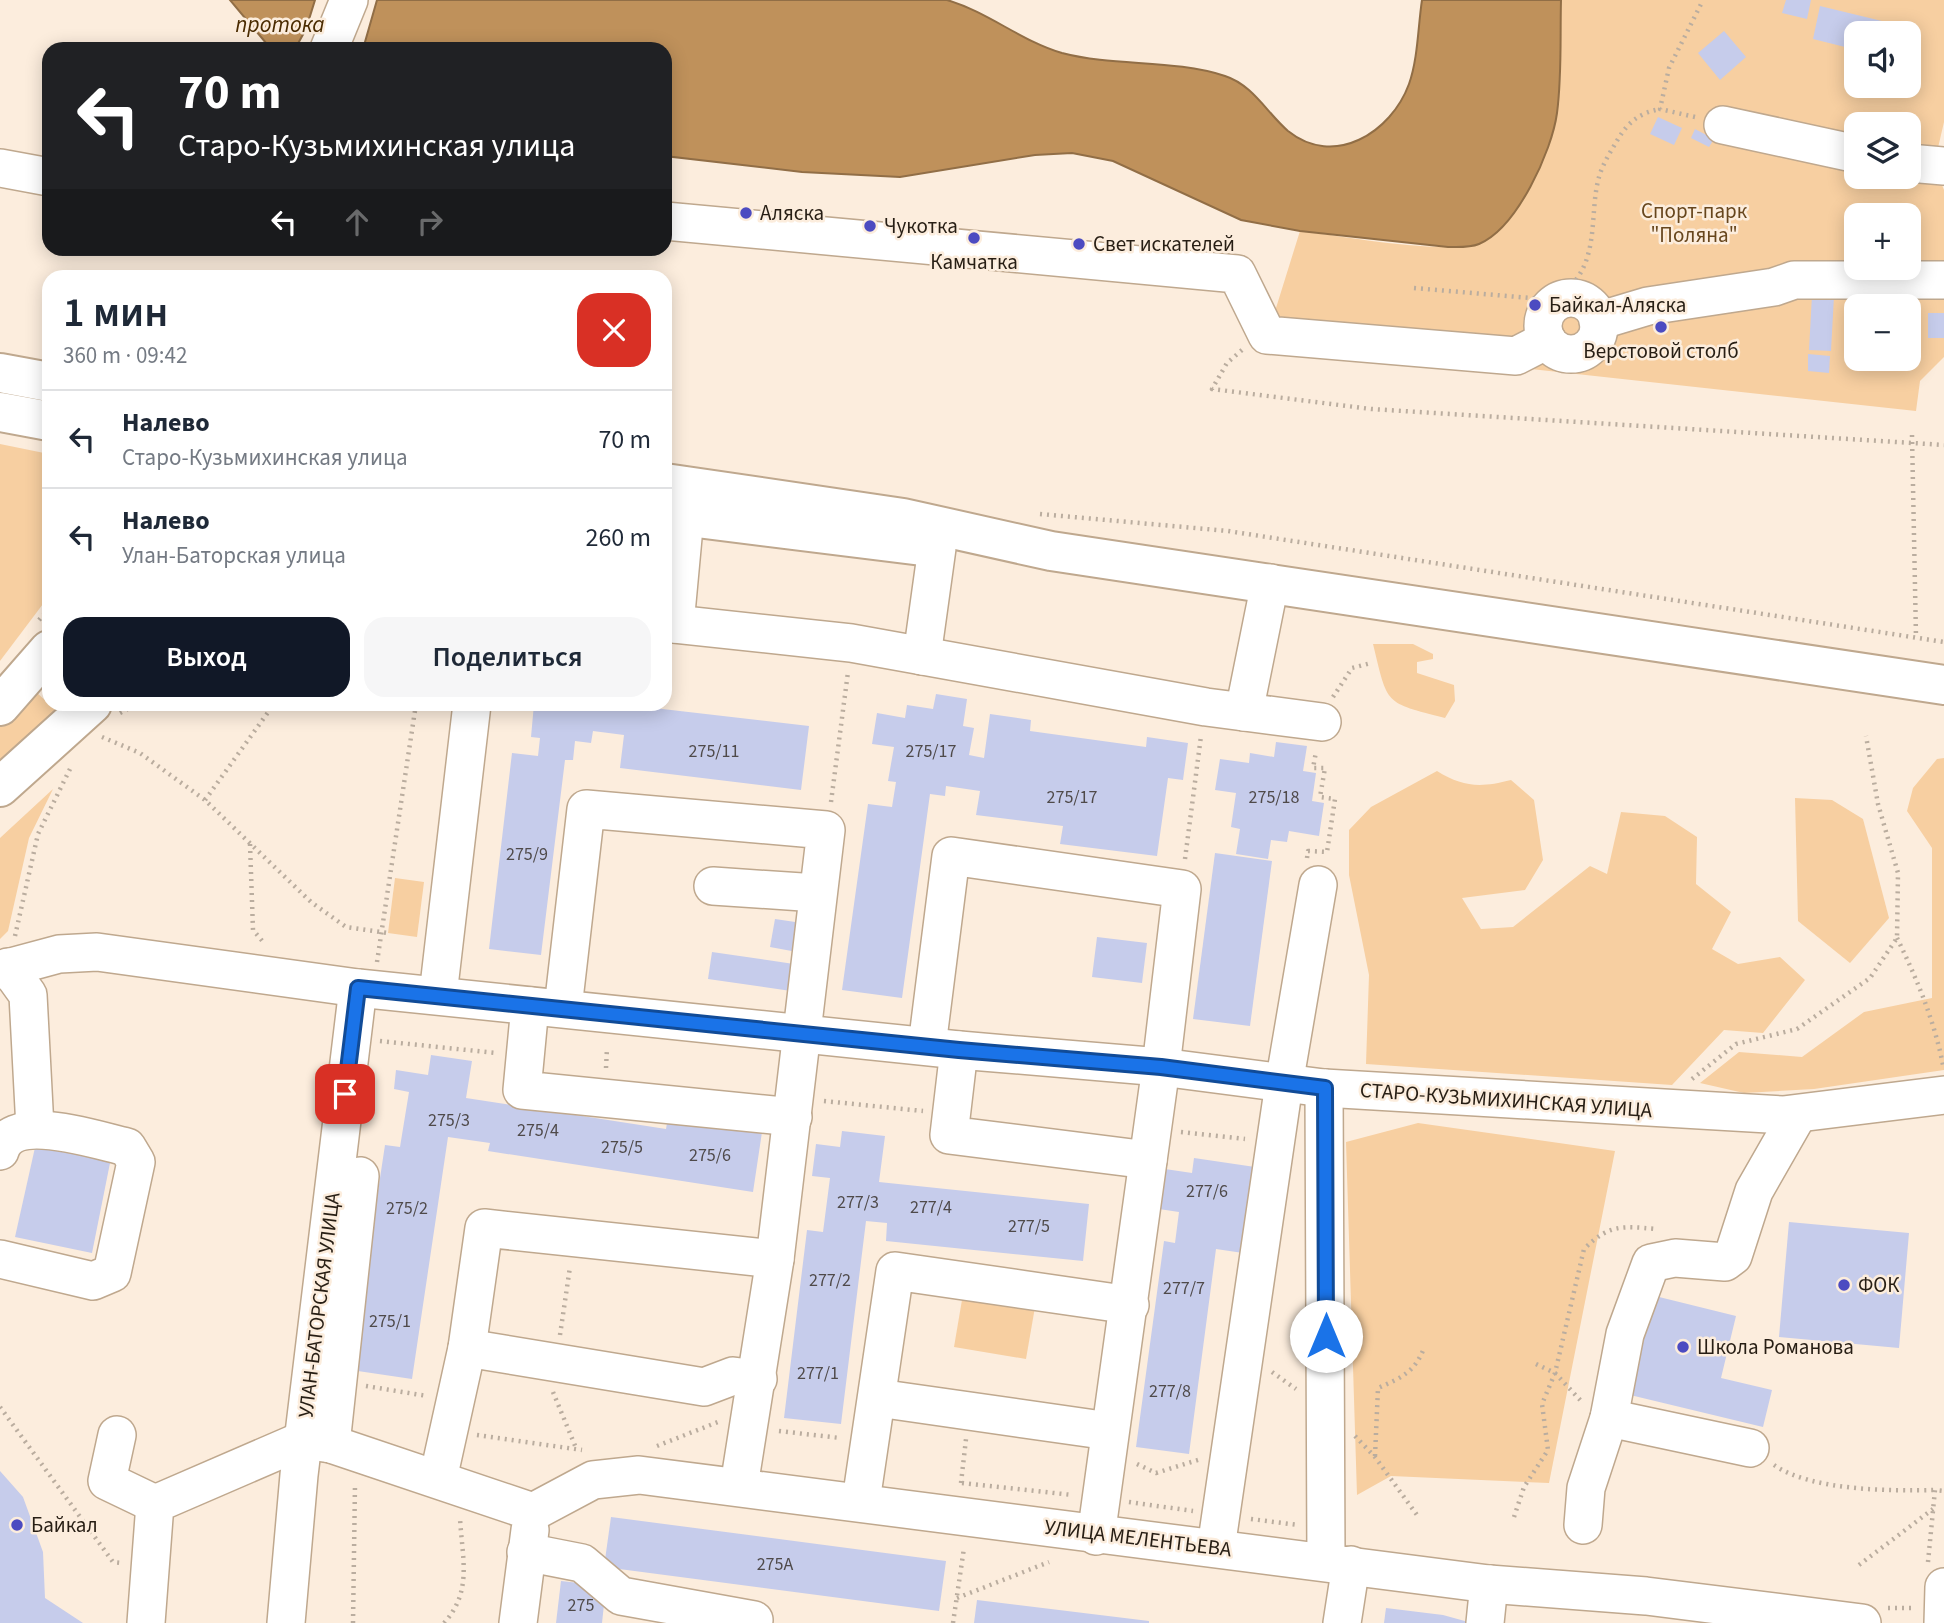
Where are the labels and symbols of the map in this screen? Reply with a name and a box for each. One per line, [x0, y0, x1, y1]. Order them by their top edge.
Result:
water label: протока [235, 8, 325, 41]
park label: Спорт-парк "Поляна" [1641, 196, 1748, 250]
place label: Аляска [760, 198, 824, 228]
marker: Аляска [738, 205, 754, 221]
place label: Чукотка [884, 211, 958, 241]
marker: Чукотка [862, 218, 878, 234]
place label: Свет искателей [1093, 229, 1235, 259]
marker: Камчатка [966, 230, 982, 246]
marker: Свет искателей [1071, 236, 1087, 252]
place label: Камчатка [930, 247, 1018, 277]
place label: Байкал-Аляска [1549, 290, 1686, 320]
marker: Байкал-Аляска [1527, 297, 1543, 313]
marker: Верстовой столб [1653, 319, 1669, 335]
place label: Верстовой столб [1583, 336, 1739, 366]
house number: 275/11 [688, 739, 740, 764]
house number: 275/17 [905, 739, 957, 764]
house number: 275/17 [1046, 785, 1098, 810]
house number: 275/18 [1248, 785, 1300, 810]
house number: 275/9 [506, 842, 548, 867]
pin [315, 1064, 375, 1124]
street label: СТАРО-КУЗЬМИХИНСКАЯ УЛИЦА [1359, 1075, 1654, 1125]
house number: 275/3 [428, 1108, 470, 1133]
house number: 275/4 [517, 1118, 559, 1143]
house number: 275/5 [601, 1135, 643, 1160]
house number: 275/6 [689, 1143, 731, 1168]
house number: 277/6 [1186, 1179, 1228, 1204]
street label: УЛАН-БАТОРСКАЯ УЛИЦА [290, 1190, 348, 1419]
house number: 277/3 [837, 1190, 879, 1215]
house number: 277/4 [910, 1195, 952, 1220]
house number: 275/2 [386, 1196, 428, 1221]
house number: 277/5 [1008, 1214, 1050, 1239]
house number: 277/2 [809, 1268, 851, 1293]
place label: ФОК [1858, 1270, 1900, 1300]
house number: 277/7 [1163, 1276, 1205, 1301]
marker: ФОК [1836, 1277, 1852, 1293]
position arrow [1289, 1299, 1363, 1373]
house number: 275/1 [369, 1309, 411, 1334]
place label: Школа Романова [1697, 1332, 1854, 1362]
marker: Школа Романова [1675, 1339, 1691, 1355]
house number: 277/1 [797, 1361, 839, 1386]
house number: 277/8 [1149, 1379, 1191, 1404]
place label: Байкал [31, 1510, 98, 1540]
street label: УЛИЦА МЕЛЕНТЬЕВА [1043, 1512, 1234, 1564]
marker: Байкал [9, 1517, 25, 1533]
house number: 275А [757, 1552, 794, 1577]
house number: 275 [568, 1593, 594, 1618]

